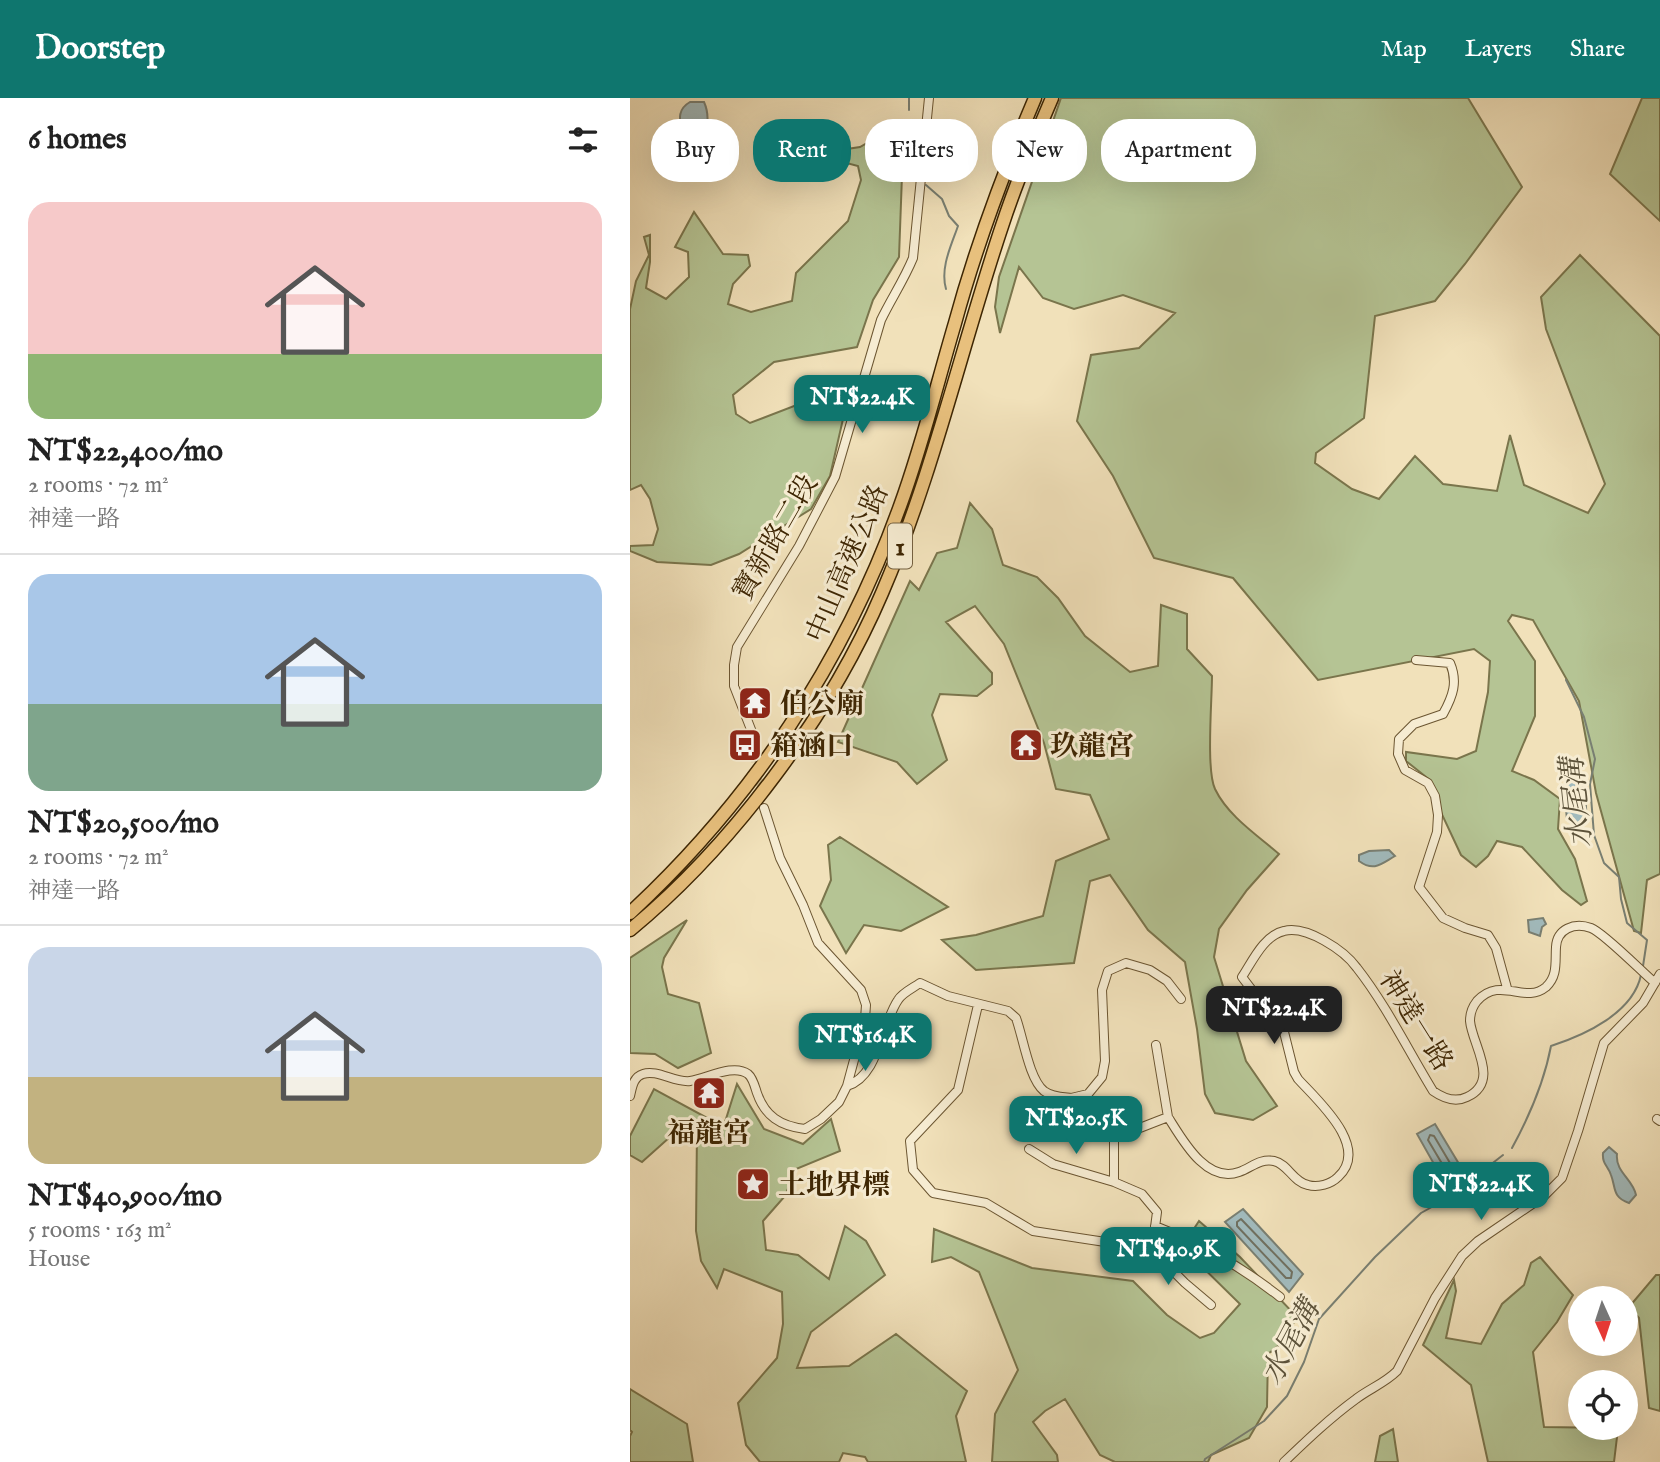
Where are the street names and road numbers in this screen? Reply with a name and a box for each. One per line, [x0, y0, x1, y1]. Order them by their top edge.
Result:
street label: 寶新路二段 [726, 469, 826, 608]
street label: 中山高速公路 [799, 480, 897, 648]
road number: 1 [888, 524, 912, 568]
street label: 神達一路 [1370, 965, 1459, 1078]

